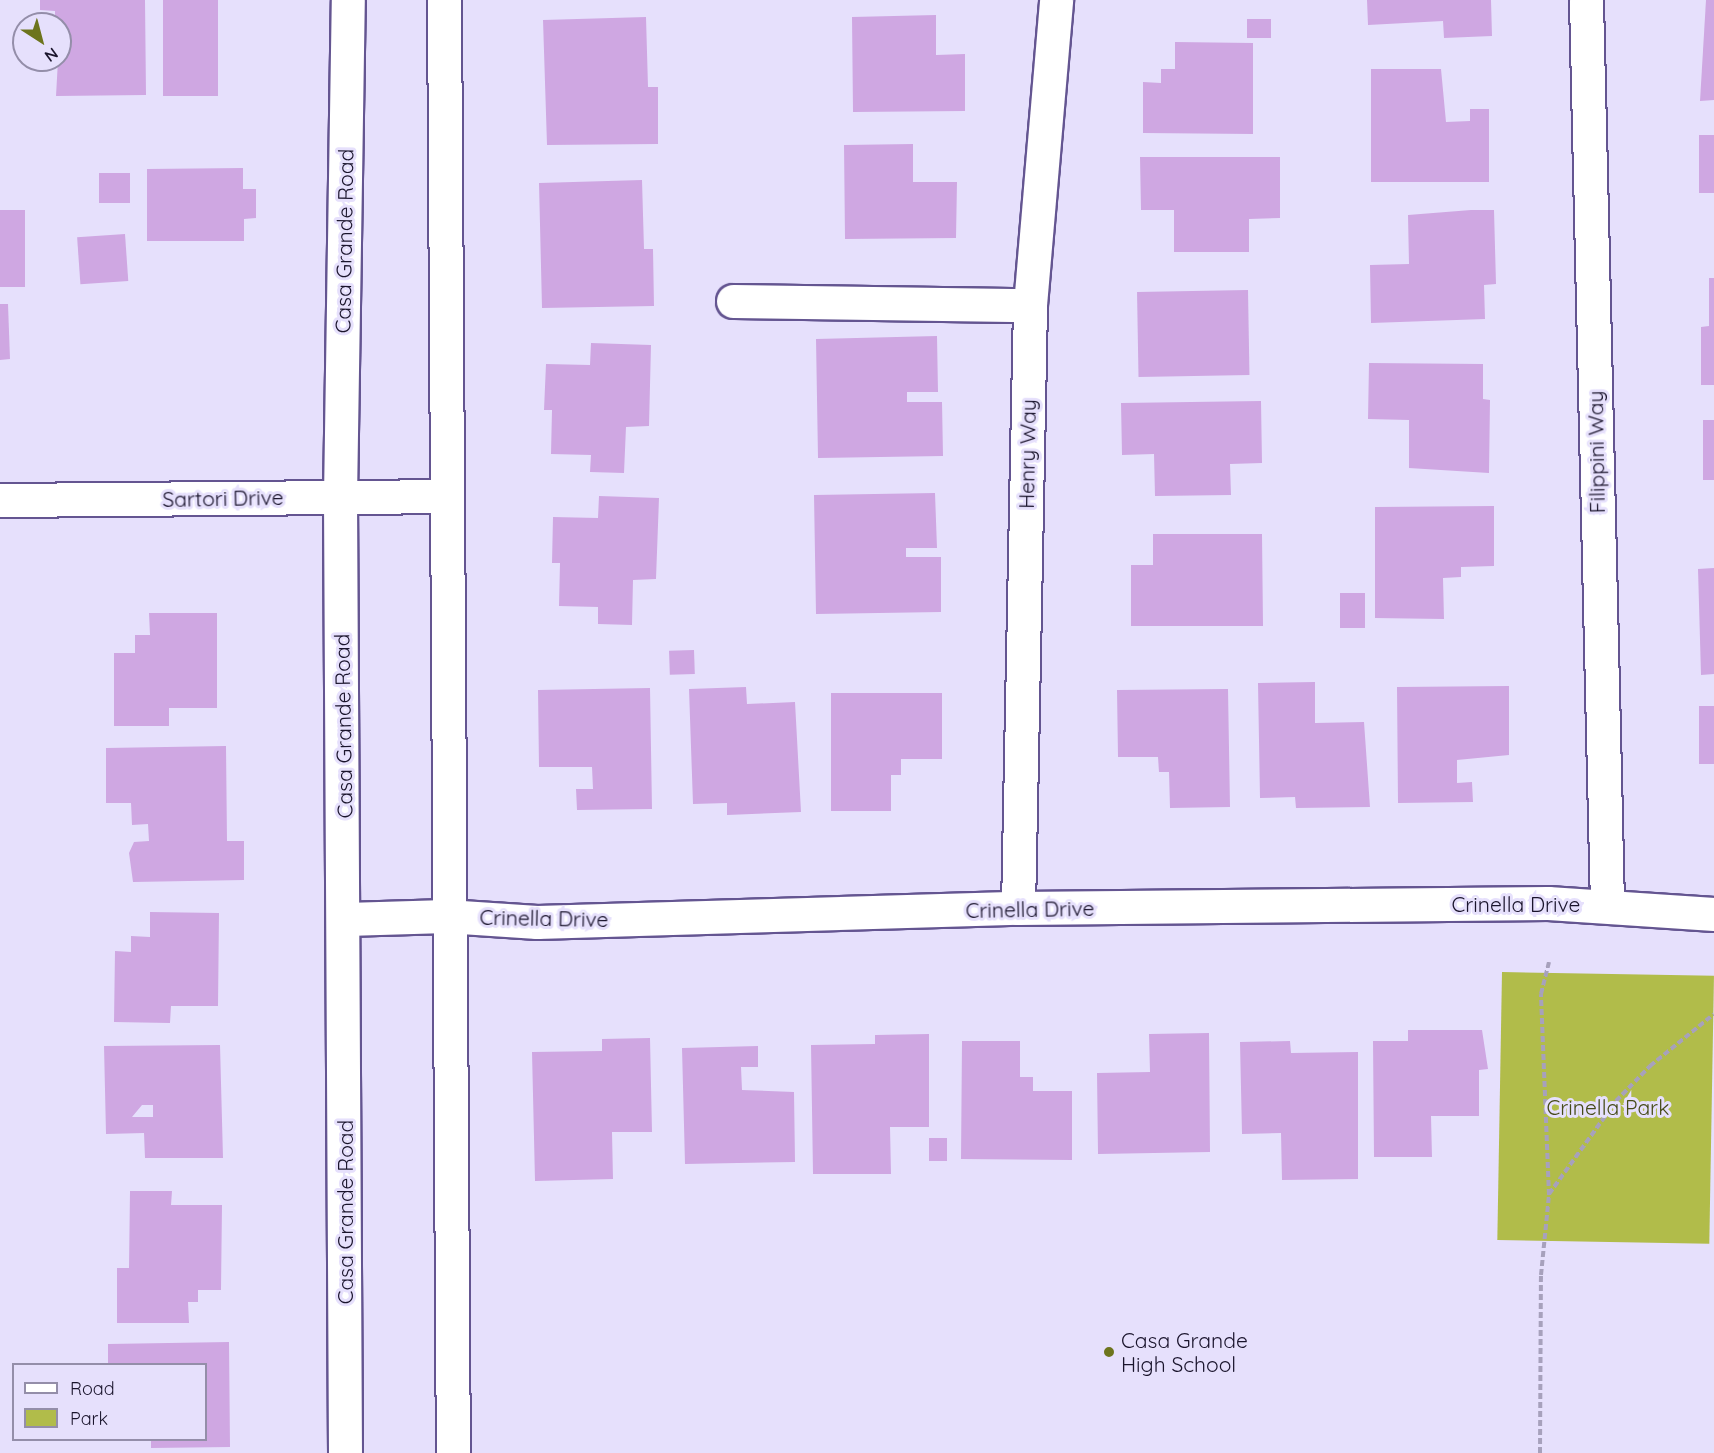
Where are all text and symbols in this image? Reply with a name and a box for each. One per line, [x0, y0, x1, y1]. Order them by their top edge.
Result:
north arrow [12, 12, 72, 72]
text: N [41, 43, 62, 66]
street label: Casa Grande Road [330, 148, 358, 334]
street label: Filippini Way [1582, 390, 1610, 514]
street label: Henry Way [1013, 399, 1041, 509]
street label: Sartori Drive [162, 484, 284, 512]
street label: Casa Grande Road [329, 633, 357, 819]
street label: Crinella Drive [1452, 891, 1580, 917]
street label: Crinella Drive [965, 895, 1095, 923]
street label: Crinella Drive [479, 904, 609, 932]
park label: Crinella Park [1547, 1094, 1669, 1120]
street label: Casa Grande Road [332, 1120, 358, 1304]
place label: Casa Grande High School [1121, 1327, 1248, 1377]
marker: Casa Grande High School [1102, 1345, 1116, 1359]
legend [12, 1363, 207, 1441]
text: Road [70, 1377, 115, 1400]
text: Park [70, 1407, 108, 1430]

